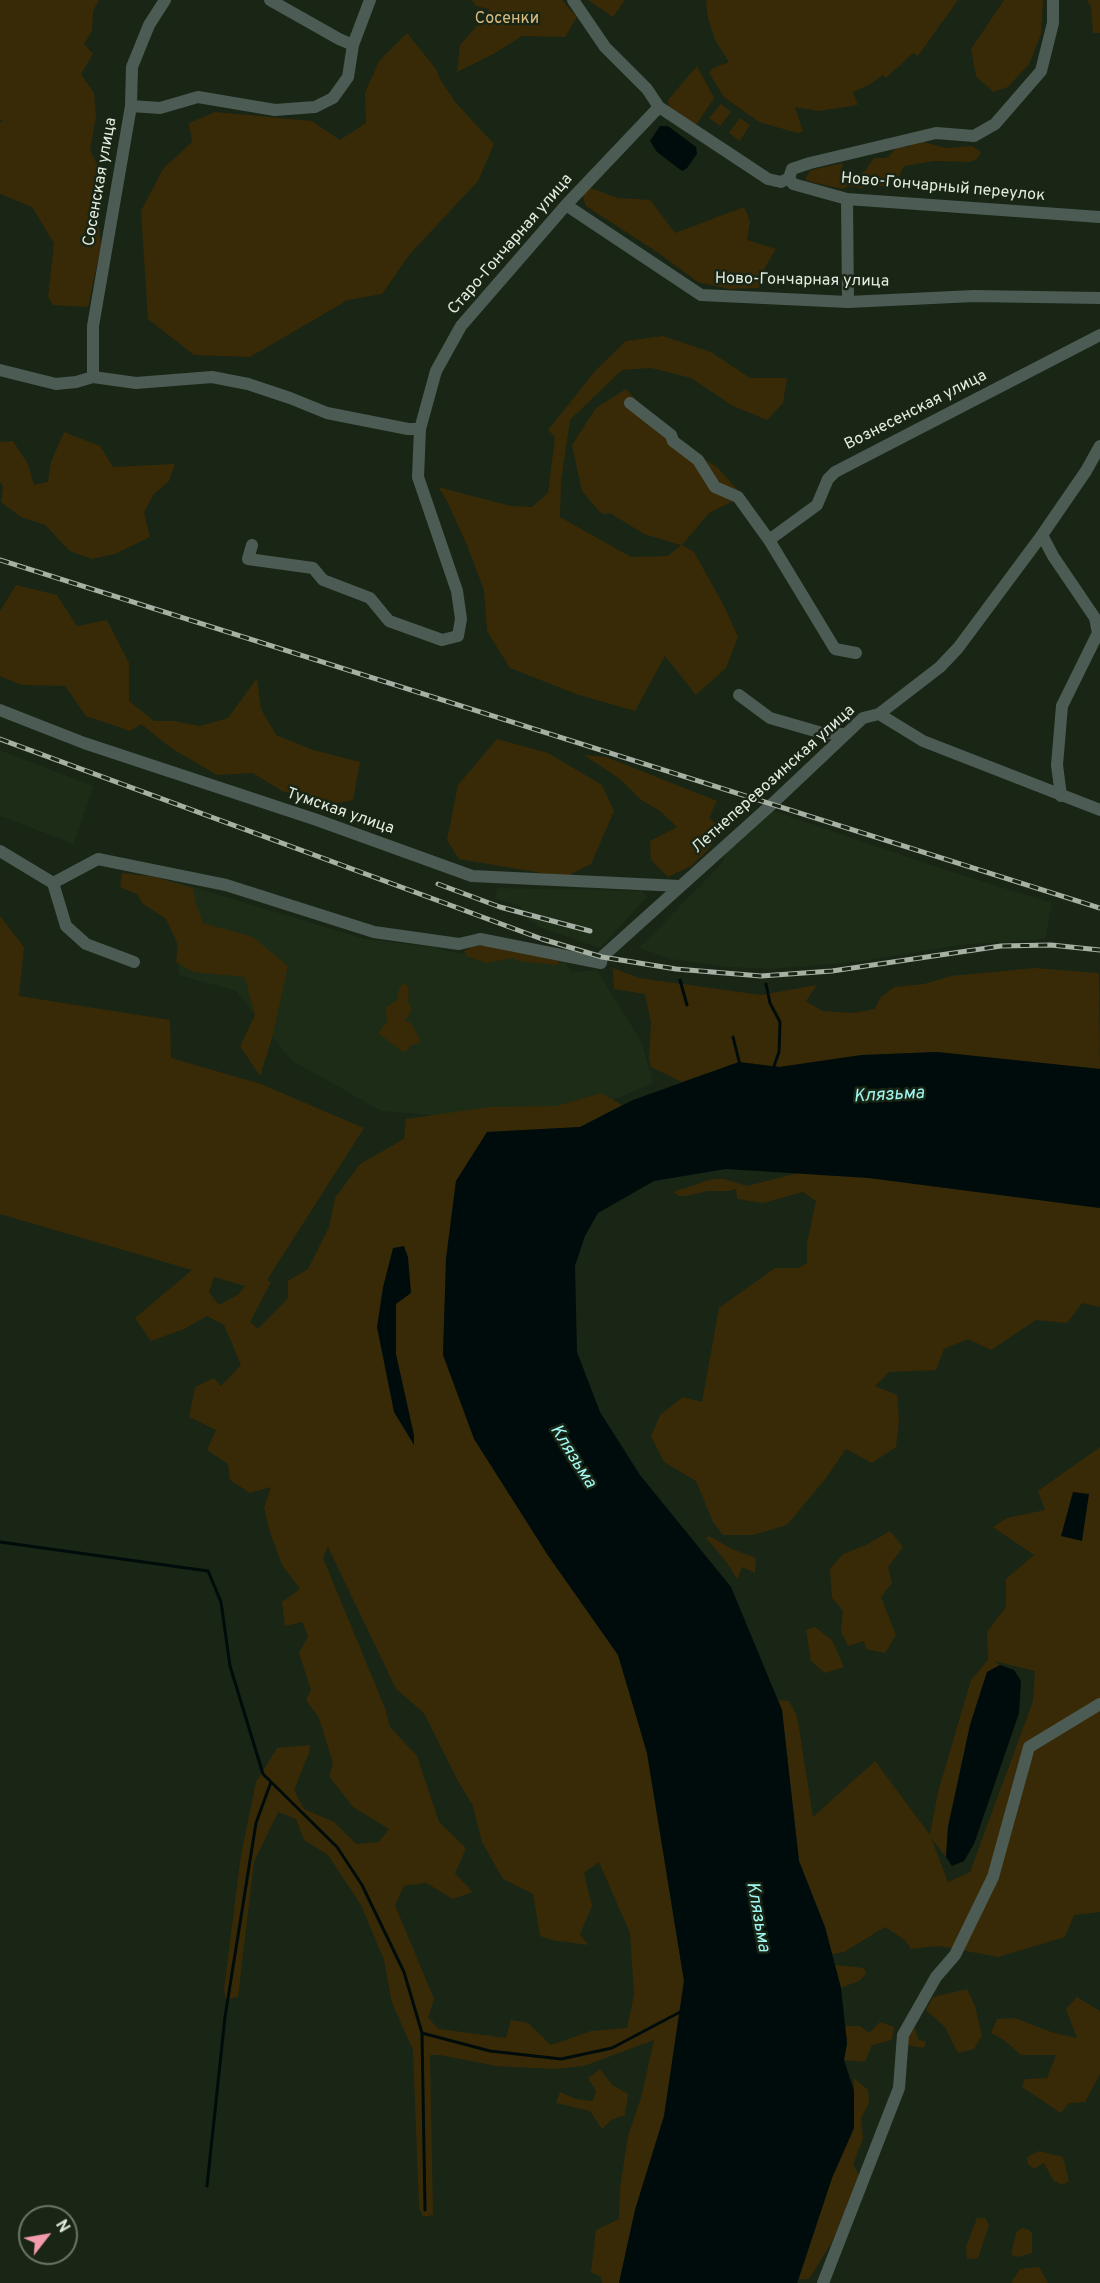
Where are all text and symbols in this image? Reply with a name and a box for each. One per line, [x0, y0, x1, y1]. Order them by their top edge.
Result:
park label: Сосенки [475, 10, 539, 30]
street label: Сосенская улица [80, 116, 122, 248]
street label: Ново-Гончарный переулок [840, 170, 1046, 206]
street label: Старо-Гончарная улица [445, 171, 577, 319]
street label: Ново-Гончарная улица [715, 270, 889, 292]
street label: Вознесенская улица [842, 367, 990, 455]
street label: Летнеперевозинская улица [689, 702, 859, 858]
street label: Тумская улица [284, 785, 396, 839]
water label: Клязьма [853, 1083, 925, 1109]
water label: Клязьма [544, 1421, 600, 1493]
water label: Клязьма [740, 1880, 774, 1954]
north arrow [18, 2205, 78, 2265]
text: N [50, 2217, 73, 2237]

